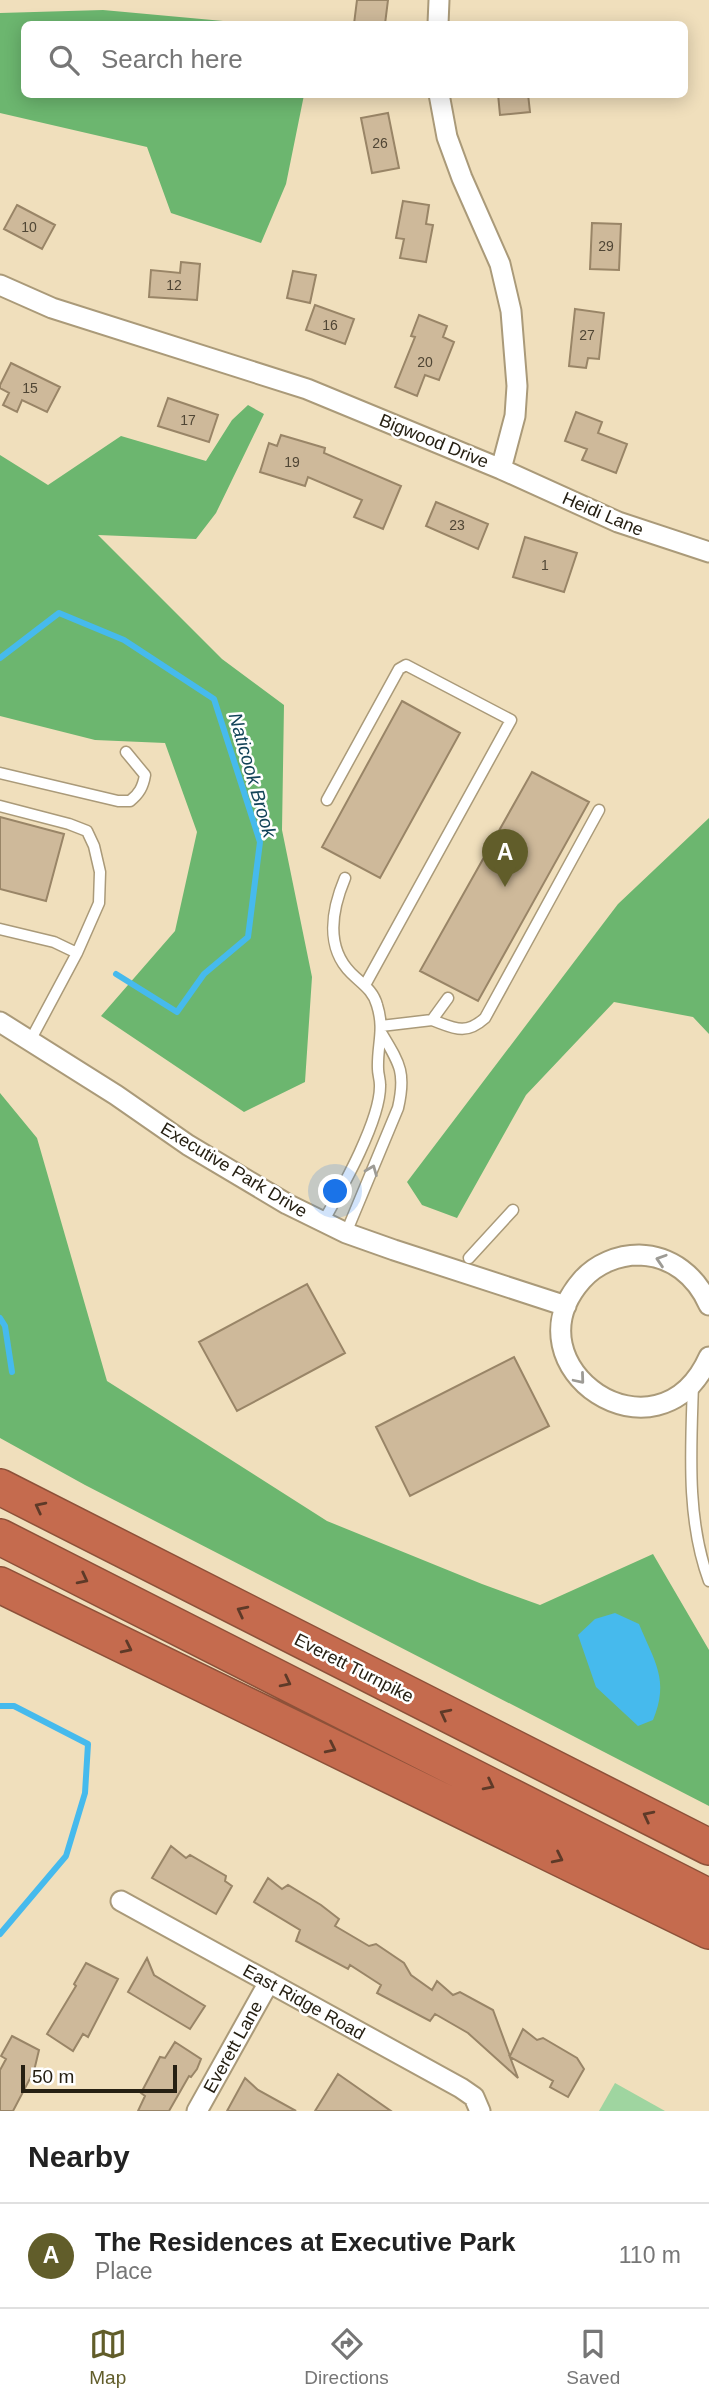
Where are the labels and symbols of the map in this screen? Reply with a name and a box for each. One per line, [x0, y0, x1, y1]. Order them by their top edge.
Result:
house number: 26 [372, 135, 388, 151]
house number: 10 [21, 219, 37, 235]
house number: 29 [598, 238, 614, 254]
house number: 12 [166, 277, 182, 293]
house number: 16 [322, 317, 338, 333]
house number: 27 [579, 327, 595, 343]
house number: 20 [417, 354, 433, 370]
house number: 15 [22, 380, 38, 396]
street label: Bigwood Drive [376, 410, 492, 472]
house number: 17 [180, 412, 196, 428]
house number: 19 [284, 454, 300, 470]
street label: Heidi Lane [559, 488, 647, 540]
house number: 23 [449, 517, 465, 533]
house number: 1 [541, 557, 549, 573]
water label: Naticook Brook [225, 710, 281, 841]
pin: A [482, 829, 528, 887]
street label: Executive Park Drive [157, 1118, 311, 1222]
one-way arrow [364, 1164, 378, 1176]
your location [318, 1174, 352, 1208]
one-way arrow [656, 1254, 668, 1268]
one-way arrow [572, 1371, 584, 1384]
one-way arrow [35, 1502, 47, 1515]
one-way arrow [76, 1570, 88, 1584]
one-way arrow [237, 1606, 249, 1620]
street label: Everett Turnpike [291, 1629, 417, 1707]
one-way arrow [120, 1640, 132, 1654]
one-way arrow [279, 1673, 291, 1687]
one-way arrow [440, 1708, 452, 1722]
one-way arrow [324, 1740, 336, 1754]
one-way arrow [481, 1776, 494, 1790]
one-way arrow [643, 1811, 655, 1825]
one-way arrow [551, 1849, 563, 1863]
street label: East Ridge Road [240, 1960, 368, 2044]
street label: Everett Lane [200, 1998, 266, 2096]
scale bar [21, 2062, 177, 2094]

